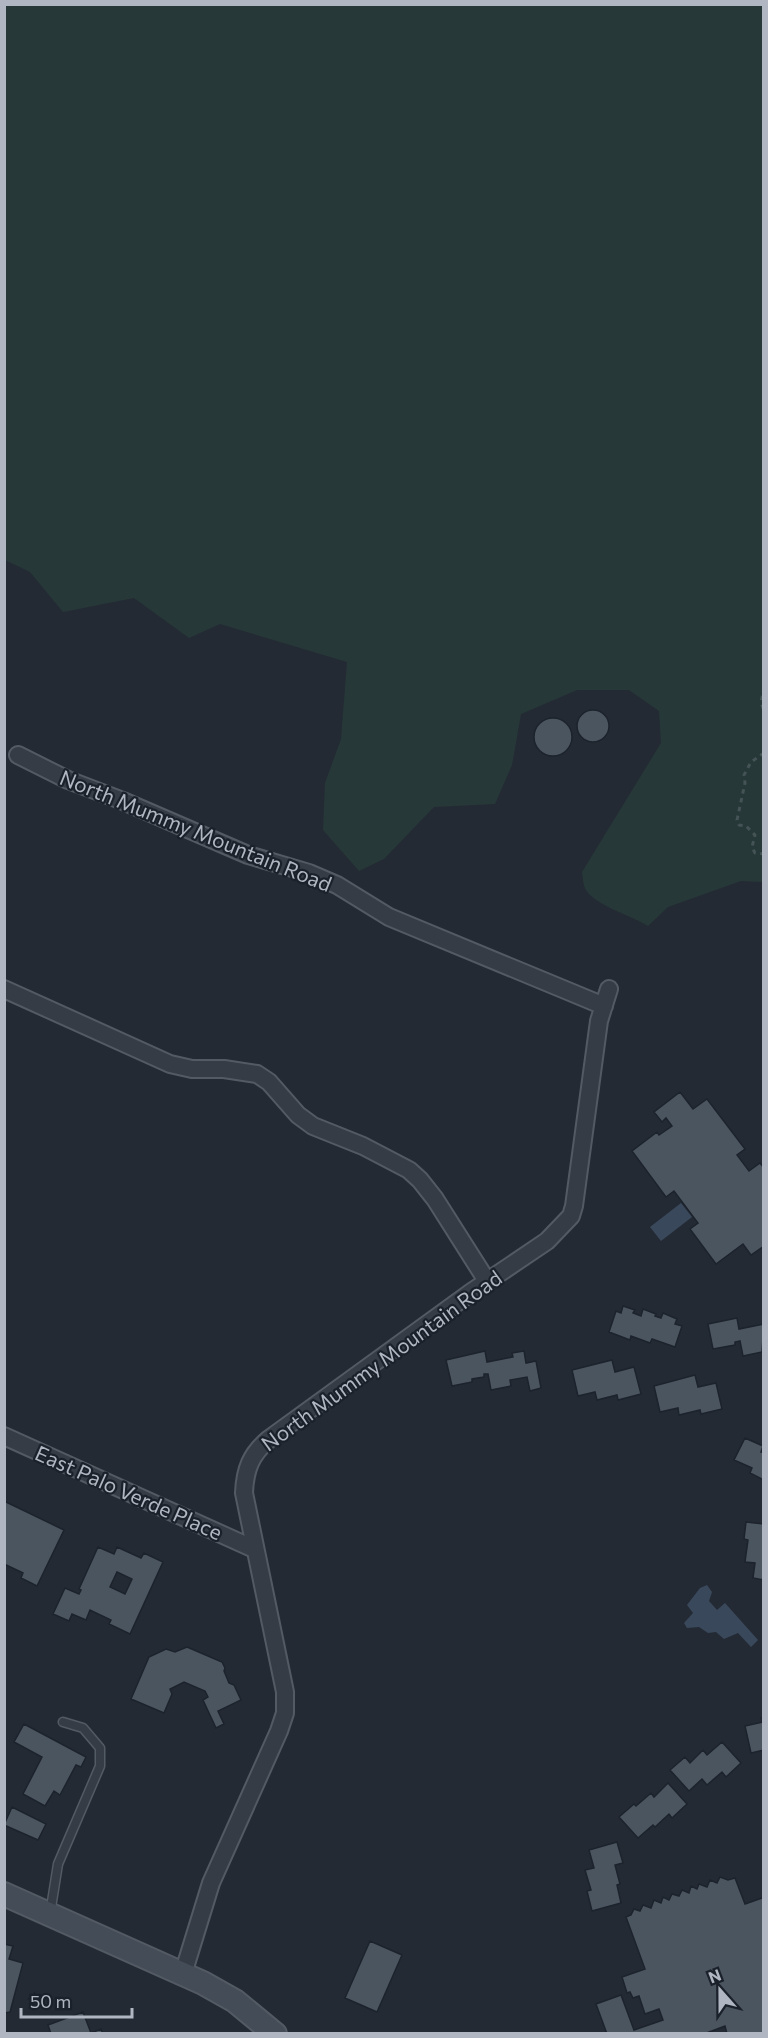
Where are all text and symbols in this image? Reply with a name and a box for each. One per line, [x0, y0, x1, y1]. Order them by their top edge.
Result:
street label: North Mummy Mountain Road [56, 764, 336, 896]
street label: North Mummy Mountain Road [256, 1264, 506, 1456]
street label: East Palo Verde Place [32, 1440, 226, 1544]
north arrow [690, 1960, 750, 2020]
text: N [705, 1965, 723, 1987]
scale bar [21, 1981, 132, 2019]
text: 50 m [30, 1990, 71, 2012]

